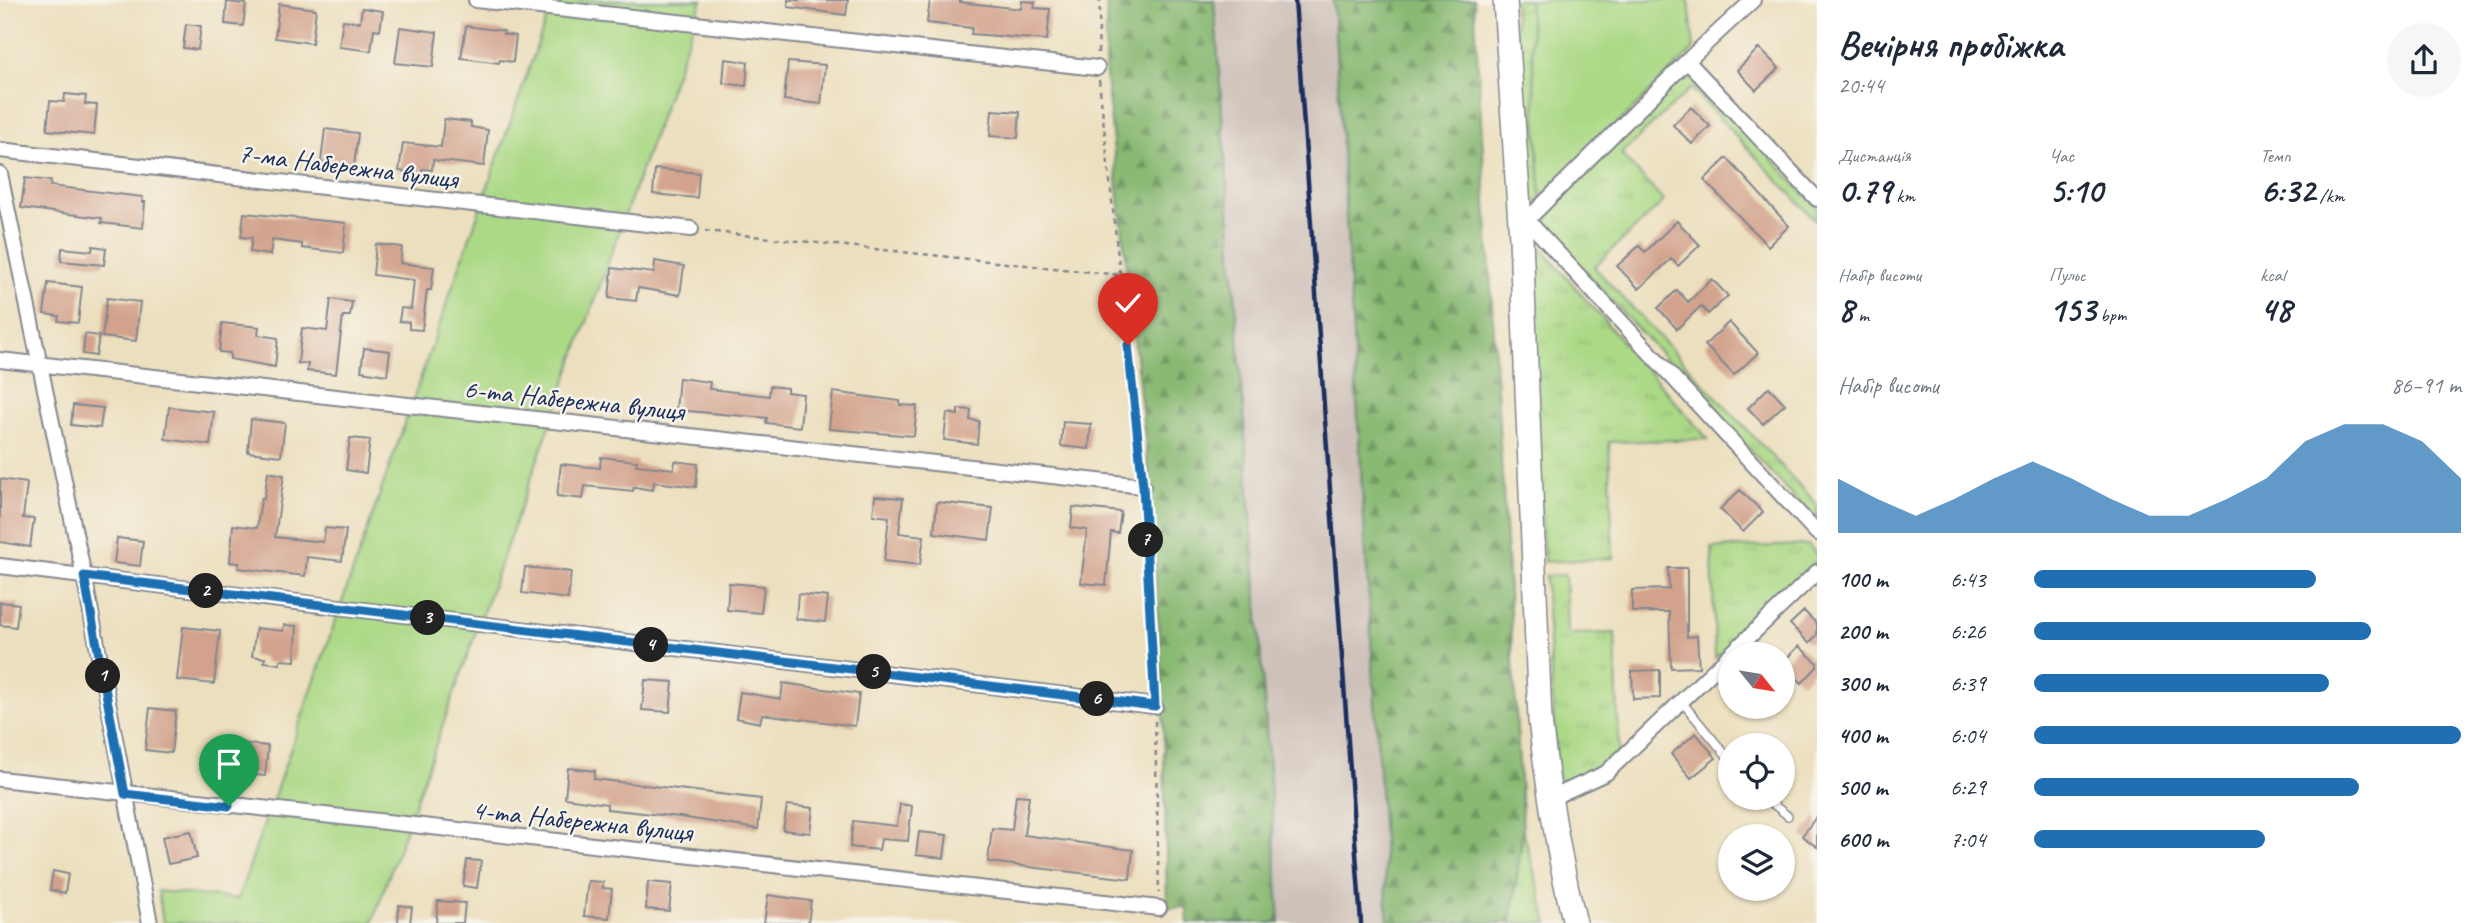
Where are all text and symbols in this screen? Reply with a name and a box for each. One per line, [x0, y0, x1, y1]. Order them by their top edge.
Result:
text: Вечірня пробіжка [1838, 21, 2063, 68]
button: share [2387, 23, 2461, 97]
text: 20:44 [1838, 71, 1884, 100]
street label: 7-ма Набережна вулиця [236, 135, 462, 197]
text: Дистанція [1838, 144, 1911, 168]
text: Час [2049, 144, 2074, 168]
text: Темп [2260, 144, 2291, 168]
text: 0.79 [1838, 168, 1892, 213]
text: 5:10 [2049, 168, 2103, 213]
text: 6:32 [2260, 168, 2315, 213]
text: km [1892, 184, 1915, 208]
text: /km [2315, 184, 2344, 208]
text: Набір висоти [1838, 263, 1921, 287]
text: Пульс [2049, 263, 2086, 287]
text: kcal [2260, 263, 2285, 287]
pin [1098, 273, 1158, 345]
icon: check [1109, 284, 1147, 322]
text: 8 [1838, 287, 1854, 332]
text: 153 [2049, 287, 2096, 332]
text: 48 [2260, 287, 2292, 332]
text: m [1854, 303, 1869, 327]
text: bpm [2096, 303, 2126, 327]
street label: 6-та Набережна вулиця [462, 371, 688, 429]
text: Набір висоти [1838, 371, 1938, 400]
text: 86–91 m [2391, 371, 2461, 400]
pin: 7 [1128, 522, 1164, 558]
text: 7 [1141, 527, 1150, 551]
text: 100 m [1838, 565, 1888, 594]
text: 6:43 [1950, 565, 1986, 594]
pin: 2 [188, 574, 224, 608]
text: 2 [201, 578, 210, 602]
pin: 3 [410, 600, 446, 636]
text: 3 [423, 605, 432, 629]
text: 200 m [1838, 617, 1888, 646]
text: 6:26 [1950, 617, 1986, 646]
pin: 4 [634, 628, 668, 662]
text: 4 [646, 632, 655, 656]
north arrow [1718, 642, 1796, 719]
map controls [1718, 642, 1795, 901]
pin: 5 [856, 654, 892, 690]
pin: 1 [86, 658, 120, 694]
text: 5 [869, 659, 878, 683]
text: 1 [98, 663, 107, 687]
text: 300 m [1838, 669, 1888, 698]
text: 6:39 [1950, 669, 1986, 698]
pin: 6 [1080, 682, 1114, 716]
text: 6 [1092, 686, 1101, 710]
text: 400 m [1838, 721, 1888, 750]
text: 6:04 [1950, 721, 1986, 750]
button: locate [1718, 733, 1795, 810]
pin [199, 734, 259, 806]
icon: arrive [210, 745, 248, 783]
text: 500 m [1838, 773, 1887, 802]
text: 6:29 [1950, 773, 1986, 802]
street label: 4-та Набережна вулиця [470, 792, 696, 850]
button: layers [1718, 824, 1795, 901]
text: 600 m [1838, 825, 1888, 854]
text: 7:04 [1950, 825, 1986, 854]

